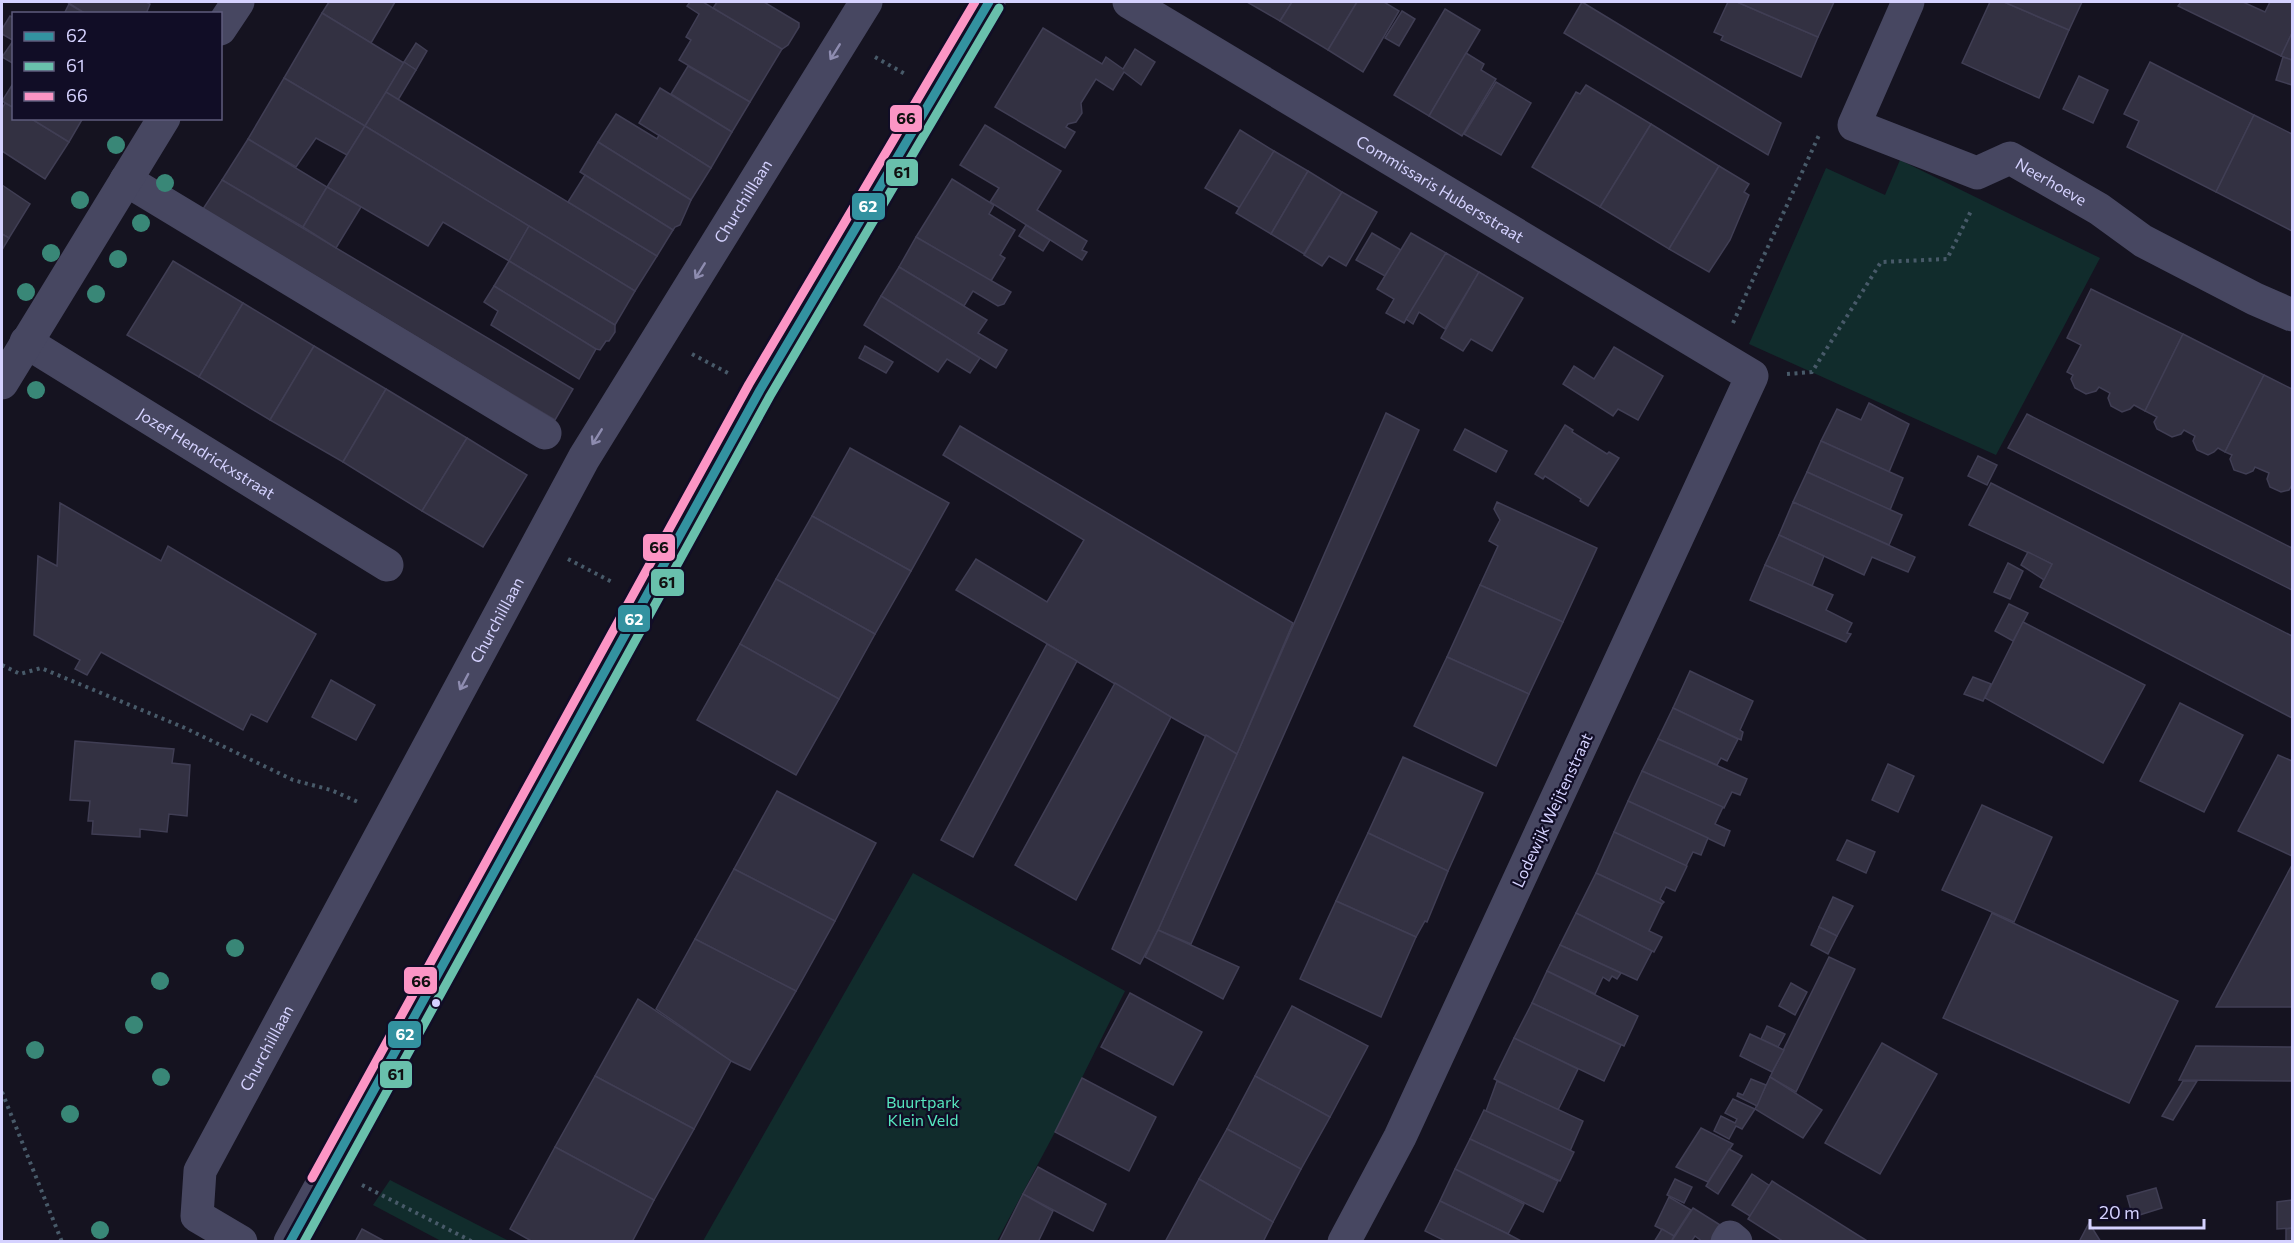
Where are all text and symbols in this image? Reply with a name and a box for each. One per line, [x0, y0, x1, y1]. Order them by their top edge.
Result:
legend [12, 12, 222, 120]
text: 62 [66, 24, 87, 46]
one-way arrow [829, 43, 842, 60]
text: 61 [66, 54, 85, 76]
text: 66 [66, 84, 88, 106]
line badge: 66 [889, 104, 923, 133]
text: 66 [896, 108, 916, 127]
street label: Commissaris Hubersstraat [1353, 131, 1528, 246]
street label: Neerhoeve [2012, 153, 2090, 209]
street label: Churchilllaan [709, 156, 775, 246]
line badge: 61 [885, 158, 919, 187]
text: 61 [893, 162, 911, 181]
line badge: 62 [851, 192, 886, 221]
text: 62 [859, 196, 877, 215]
one-way arrow [693, 262, 705, 279]
street label: Jozef Hendrickxstraat [135, 403, 279, 503]
one-way arrow [591, 428, 603, 445]
line badge: 66 [642, 533, 676, 562]
text: 66 [649, 537, 669, 556]
line badge: 61 [650, 568, 685, 597]
text: 61 [658, 572, 676, 591]
street label: Churchilllaan [466, 574, 527, 666]
line badge: 62 [617, 604, 651, 633]
text: 62 [625, 609, 643, 628]
one-way arrow [458, 673, 470, 690]
street label: Lodewijk Weijtenstraat [1507, 729, 1596, 890]
line badge: 66 [403, 966, 438, 995]
text: 66 [411, 971, 431, 990]
unlabelled marker [430, 997, 442, 1009]
street label: Churchilllaan [235, 1002, 297, 1094]
line badge: 62 [387, 1020, 422, 1049]
text: 62 [396, 1024, 414, 1043]
line badge: 61 [379, 1060, 413, 1089]
text: 61 [387, 1064, 405, 1083]
park label: Buurtpark Klein Veld [886, 1092, 960, 1129]
scale bar [2090, 1192, 2204, 1230]
text: 20 m [2099, 1201, 2140, 1223]

